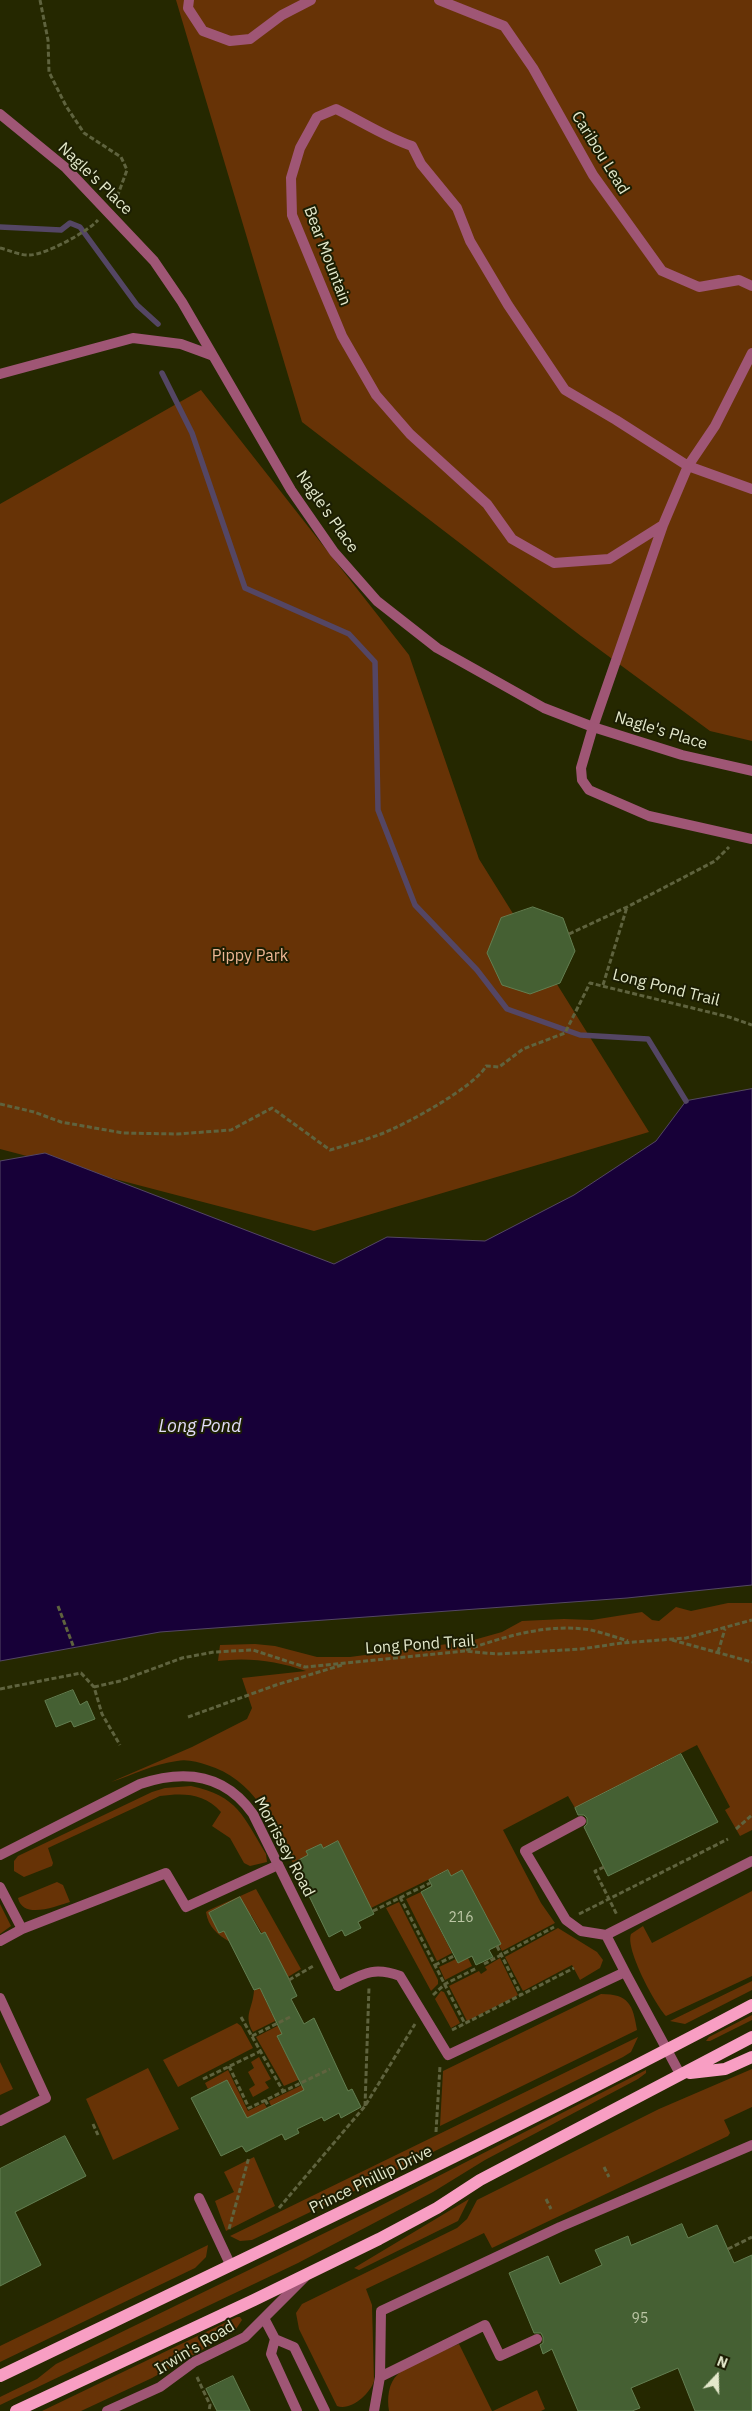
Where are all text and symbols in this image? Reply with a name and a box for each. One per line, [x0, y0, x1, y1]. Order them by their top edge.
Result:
street label: Caribou Lead [567, 108, 633, 198]
street label: Nagle's Place [54, 139, 136, 219]
street label: Bear Mountain [299, 204, 355, 308]
street label: Nagle's Place [292, 467, 362, 557]
street label: Nagle's Place [612, 708, 710, 754]
park label: Pippy Park [212, 946, 288, 966]
street label: Long Pond Trail [610, 965, 722, 1011]
water label: Long Pond [159, 1416, 241, 1438]
street label: Long Pond Trail [365, 1632, 475, 1658]
street label: Morrissey Road [250, 1794, 318, 1900]
house number: 216 [448, 1910, 474, 1926]
street label: Prince Phillip Drive [306, 2142, 436, 2218]
house number: 95 [632, 2311, 648, 2327]
street label: Irwin's Road [152, 2317, 238, 2379]
north arrow [692, 2351, 742, 2401]
text: N [714, 2352, 730, 2372]

